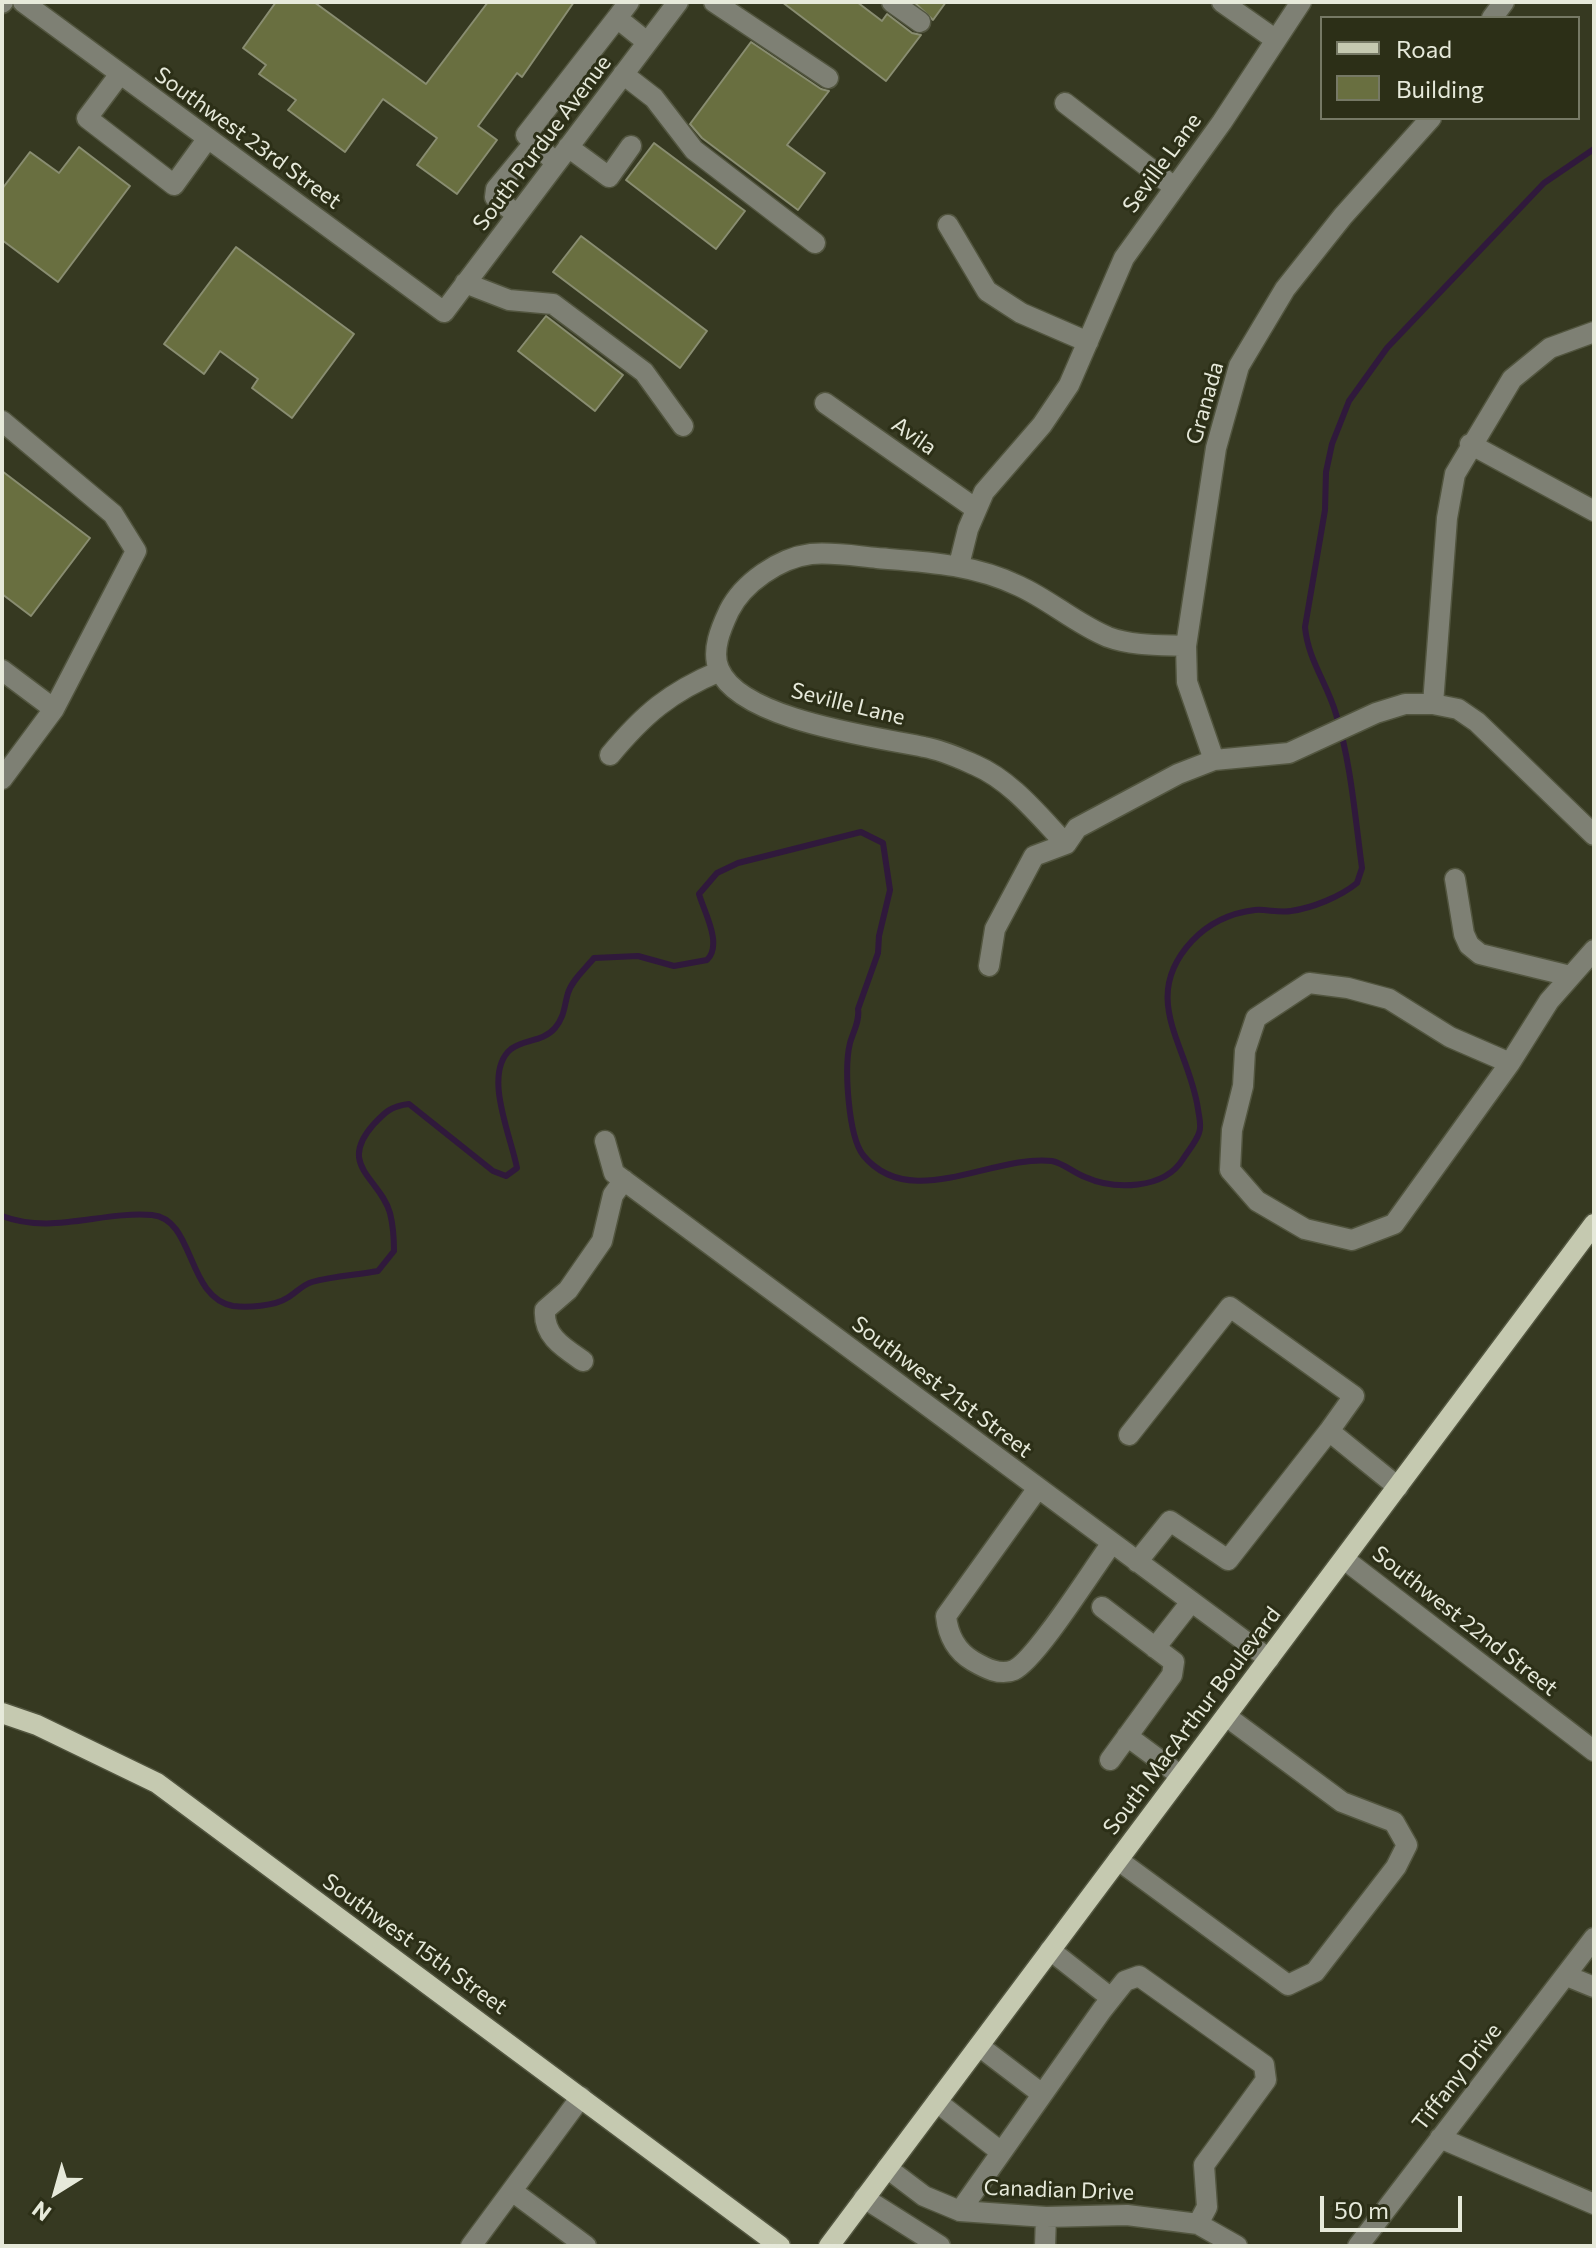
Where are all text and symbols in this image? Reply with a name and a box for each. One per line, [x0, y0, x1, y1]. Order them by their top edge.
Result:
legend [1320, 16, 1580, 120]
text: Road [1396, 34, 1452, 63]
street label: South Purdue Avenue [467, 50, 617, 236]
street label: Southwest 23rd Street [150, 61, 346, 215]
text: Building [1396, 74, 1484, 103]
street label: Seville Lane [1117, 108, 1207, 218]
street label: Granada [1181, 359, 1229, 447]
street label: Avila [887, 411, 941, 461]
street label: Seville Lane [788, 677, 908, 731]
street label: Southwest 21st Street [847, 1311, 1037, 1463]
street label: Southwest 22nd Street [1367, 1540, 1563, 1702]
street label: South MacArthur Boulevard [1098, 1602, 1286, 1840]
street label: Southwest 15th Street [318, 1868, 512, 2020]
street label: Tiffany Drive [1407, 2018, 1507, 2136]
north arrow [16, 2152, 96, 2232]
street label: Canadian Drive [983, 2174, 1135, 2206]
scale bar [1324, 2180, 1466, 2230]
text: 50 m [1334, 2195, 1389, 2224]
text: N [27, 2196, 56, 2227]

